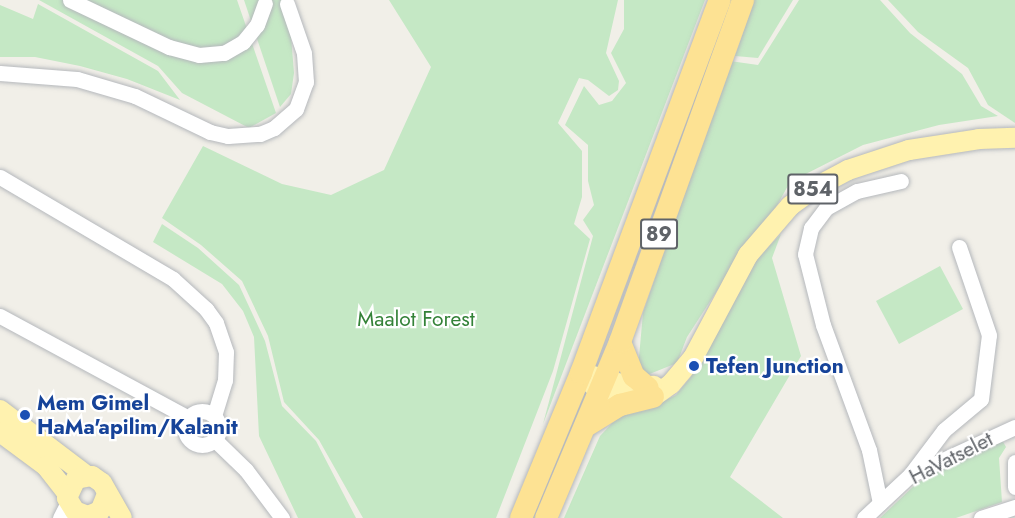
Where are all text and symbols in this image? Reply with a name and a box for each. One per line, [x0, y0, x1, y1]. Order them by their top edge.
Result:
road number: 854 [786, 172, 840, 206]
road number: 89 [640, 217, 678, 251]
park label: Maalot Forest [357, 306, 475, 332]
place label: Tefen Junction [706, 353, 844, 379]
marker: Tefen Junction [687, 359, 701, 373]
place label: Mem Gimel HaMa'apilim/Kalanit [37, 390, 238, 440]
marker: Mem Gimel HaMa'apilim/Kalanit [18, 408, 32, 422]
street label: HaVatselet [905, 426, 997, 490]

